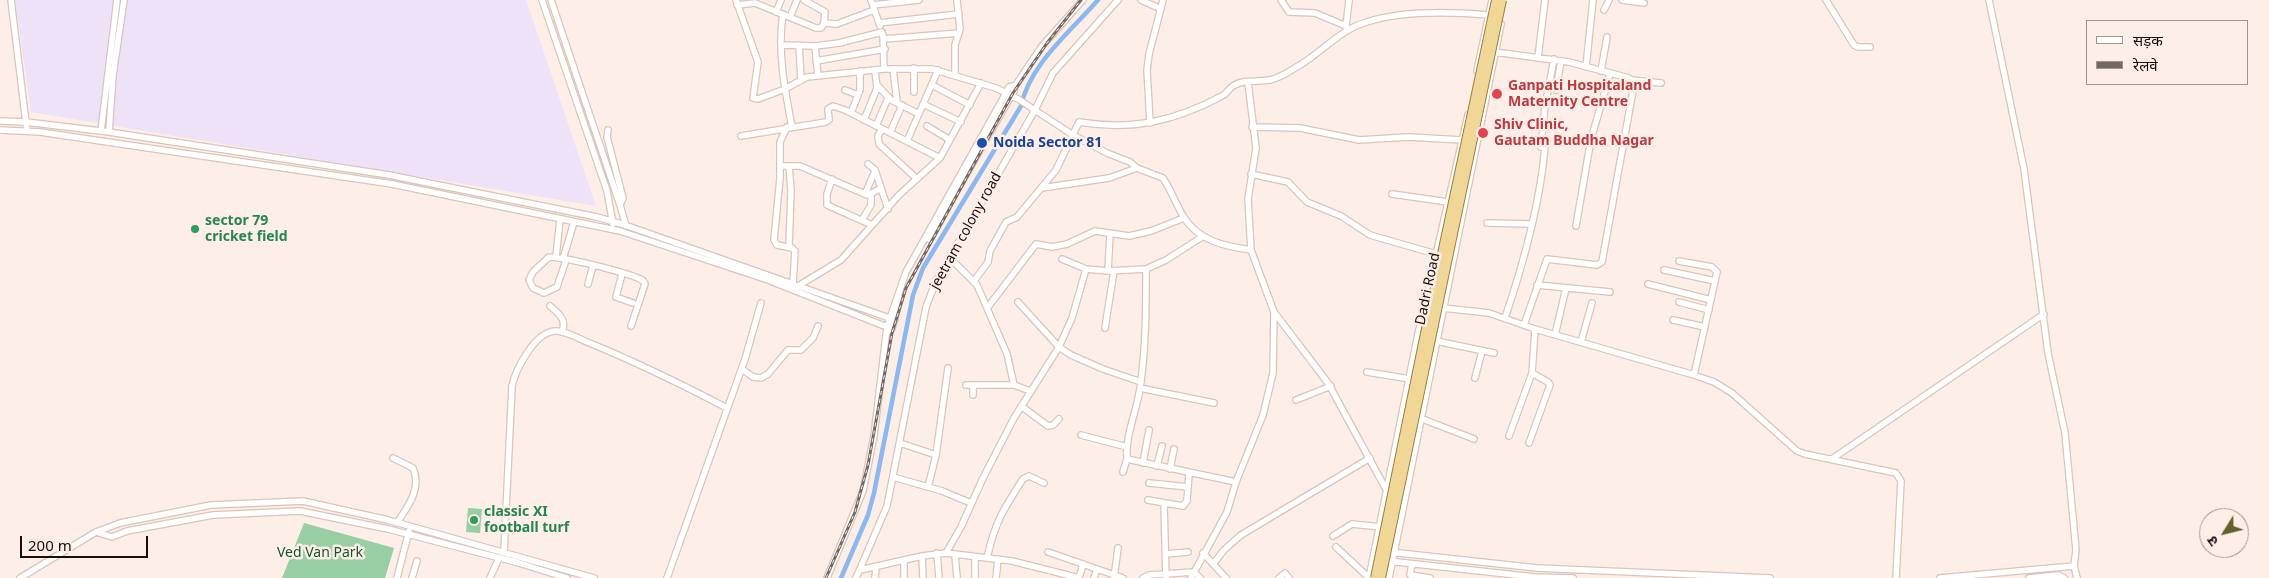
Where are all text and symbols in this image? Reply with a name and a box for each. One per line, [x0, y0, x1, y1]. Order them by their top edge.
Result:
legend [2086, 20, 2249, 85]
text: सड़क [2133, 30, 2163, 50]
text: रेलवे [2133, 55, 2158, 75]
place label: Ganpati Hospitaland Maternity Centre [1508, 78, 1651, 110]
marker: Ganpati Hospitaland Maternity Centre [1490, 87, 1504, 101]
place label: Shiv Clinic, Gautam Buddha Nagar [1494, 117, 1654, 150]
marker: Shiv Clinic, Gautam Buddha Nagar [1476, 126, 1490, 140]
place label: Noida Sector 81 [993, 135, 1102, 151]
marker: Noida Sector 81 [975, 136, 989, 150]
street label: jeetram colony road [927, 169, 1005, 293]
place label: sector 79 cricket field [205, 213, 288, 246]
marker: sector 79 cricket field [189, 223, 201, 235]
street label: Dadri Road [1412, 251, 1444, 327]
place label: classic XI football turf [484, 504, 569, 536]
north arrow [2199, 508, 2249, 558]
marker: classic XI football turf [468, 514, 480, 526]
scale bar [22, 526, 150, 558]
text: उ [2202, 533, 2222, 550]
text: 200 m [28, 535, 72, 555]
park label: Ved Van Park [277, 545, 363, 561]

